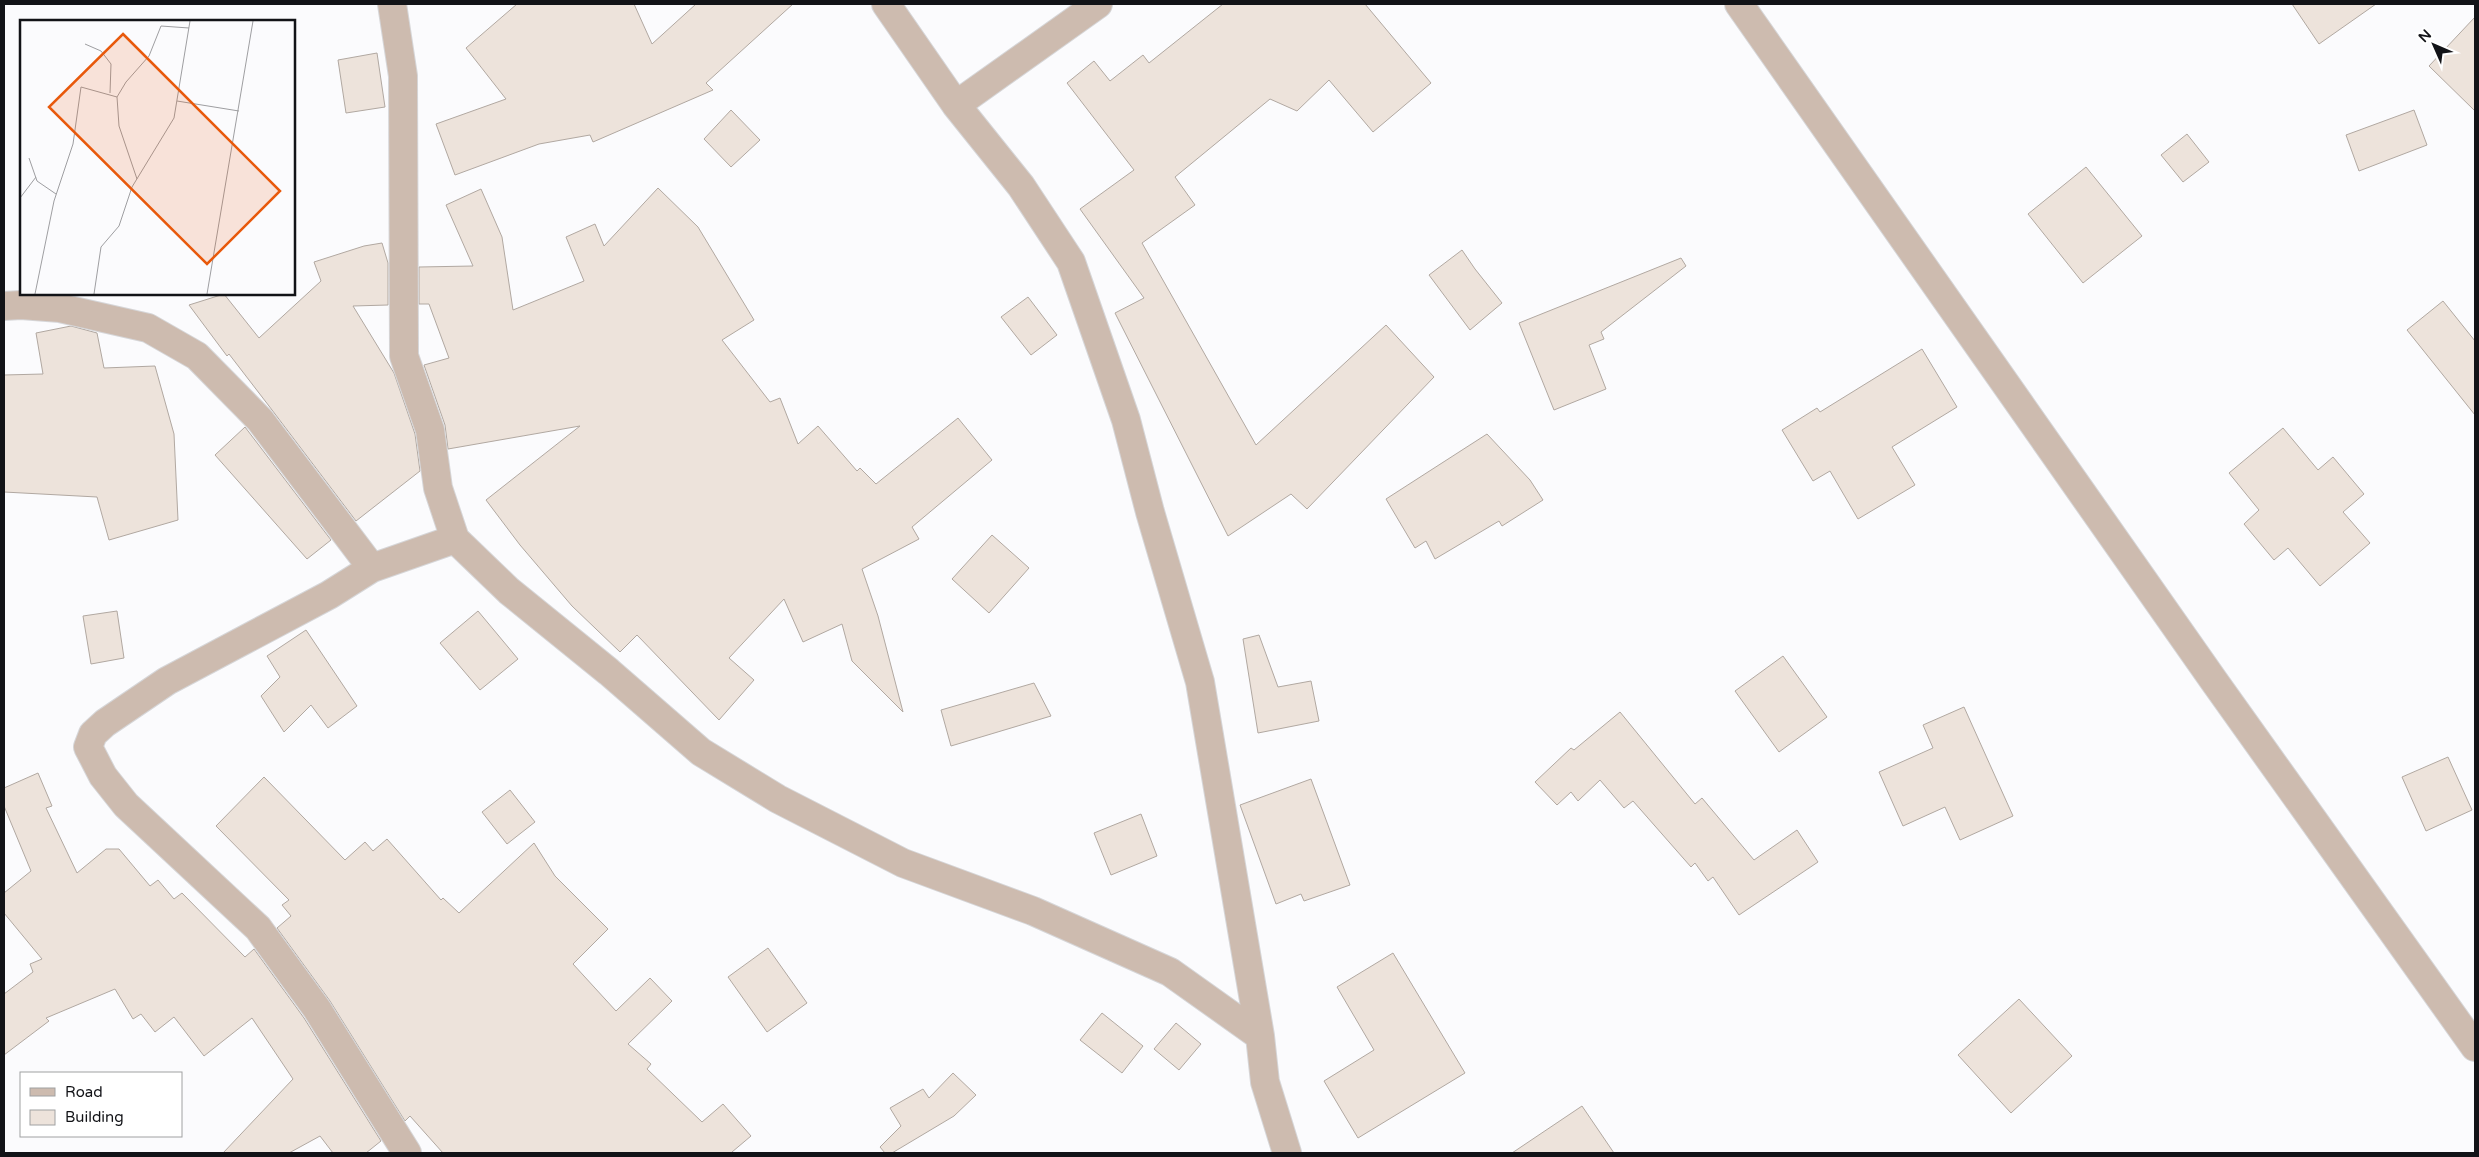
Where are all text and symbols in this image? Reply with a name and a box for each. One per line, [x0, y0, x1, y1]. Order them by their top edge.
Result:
inset map [20, 20, 295, 295]
north arrow [2409, 20, 2459, 70]
text: N [2415, 26, 2435, 46]
legend [20, 1072, 182, 1137]
text: Road [65, 1083, 103, 1101]
text: Building [65, 1108, 124, 1126]

